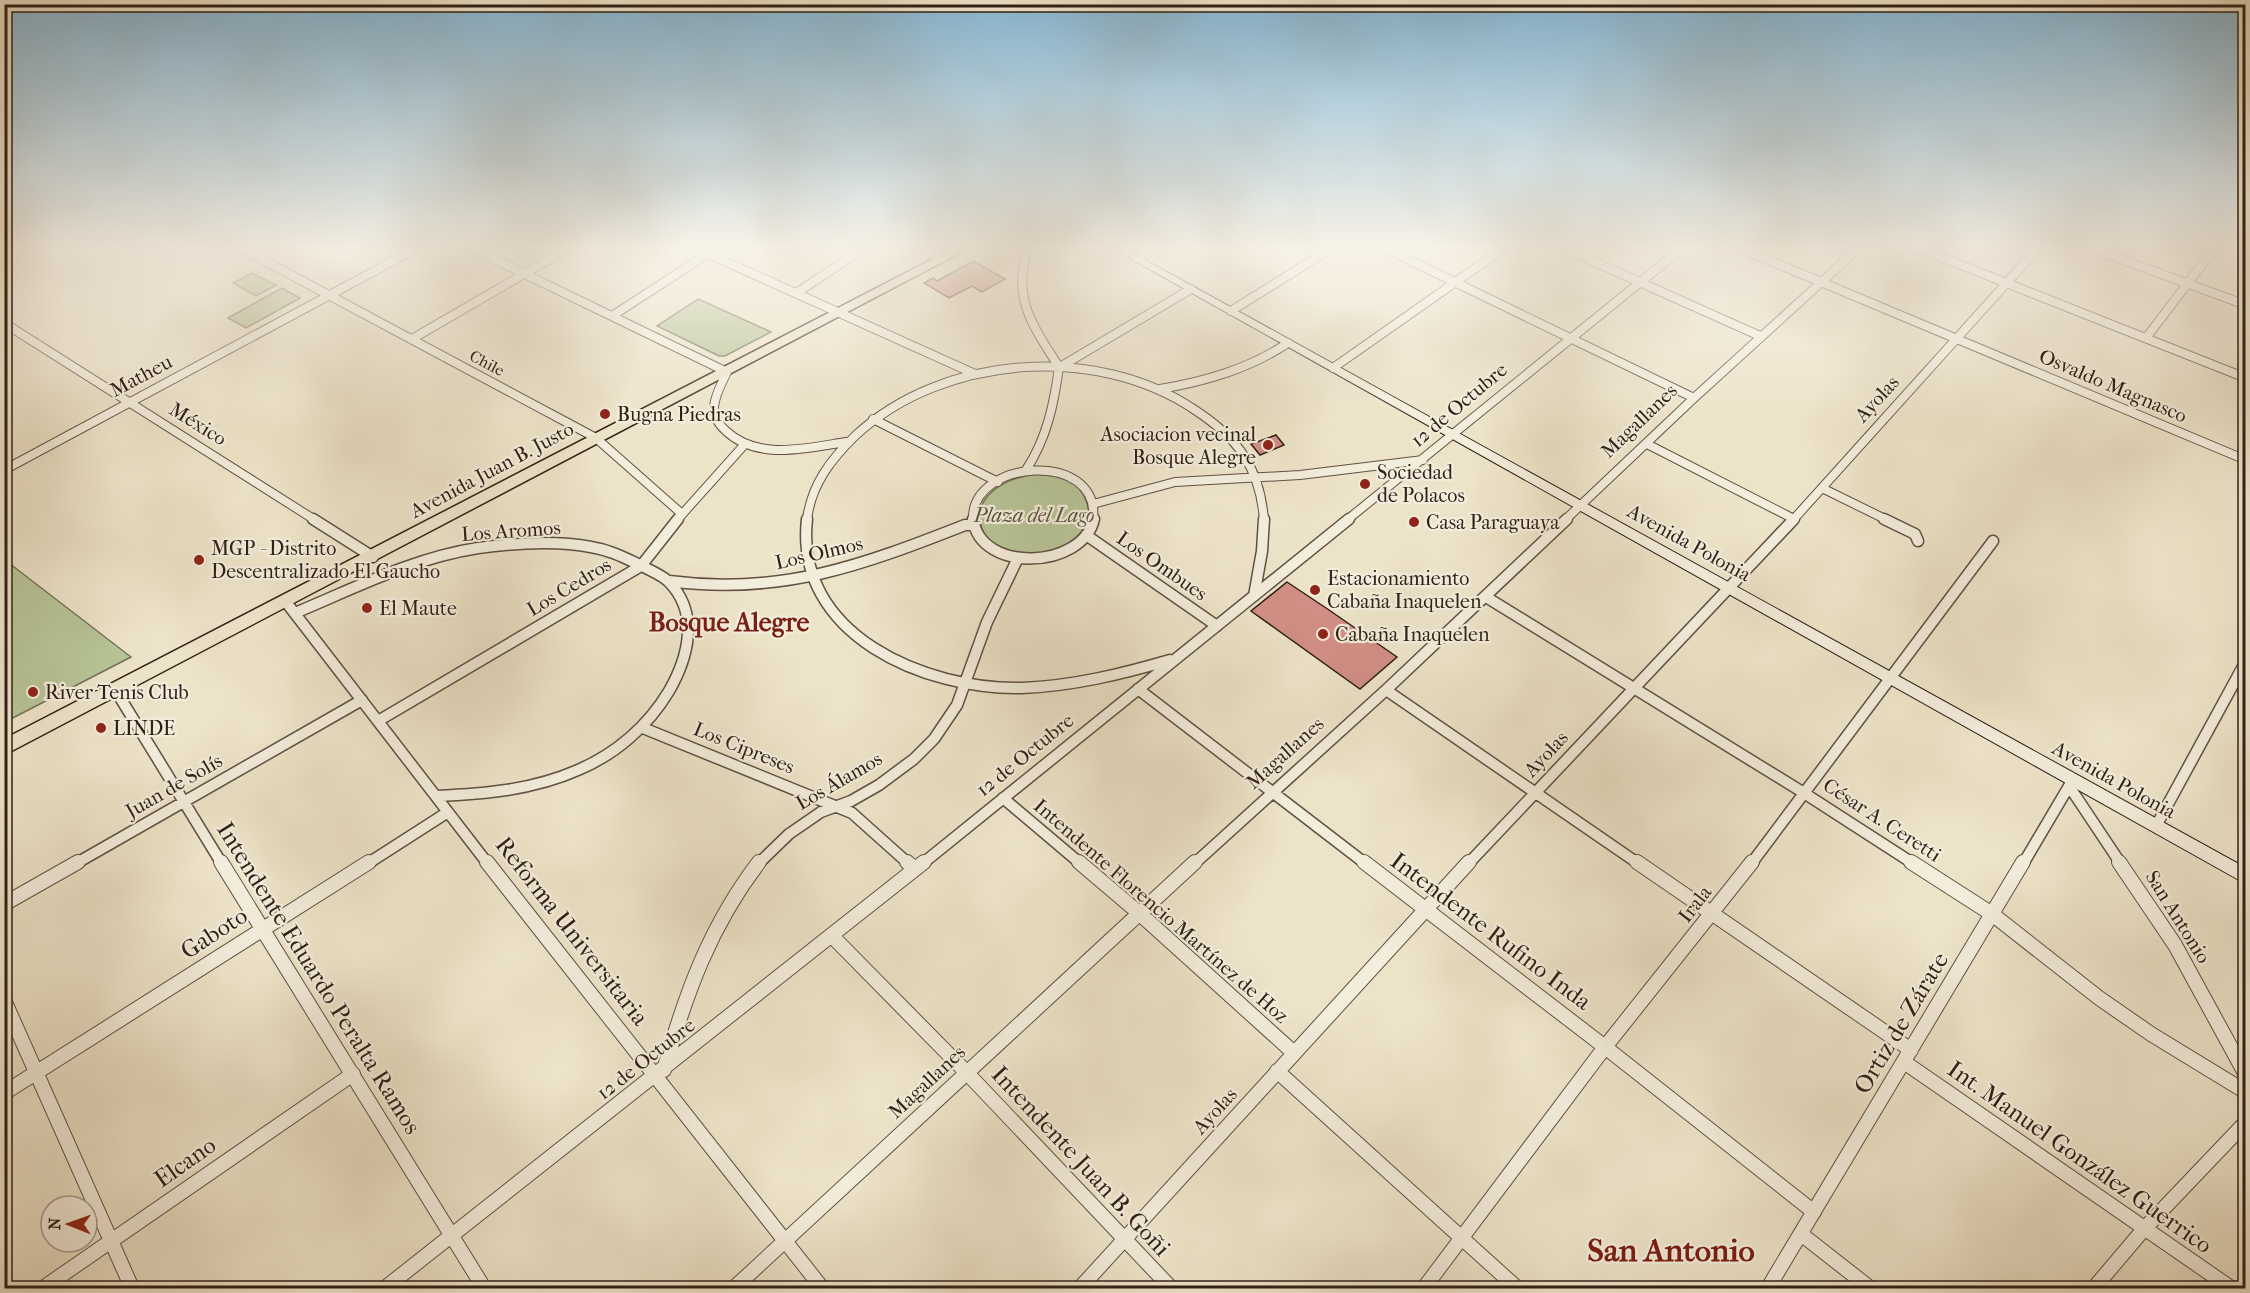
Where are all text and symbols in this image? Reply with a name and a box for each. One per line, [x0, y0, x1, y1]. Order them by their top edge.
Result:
street label: Osvaldo Magnasco [2036, 344, 2190, 428]
street label: Chile [466, 346, 508, 380]
street label: Matheu [106, 350, 177, 402]
street label: 12 de Octubre [1406, 358, 1512, 452]
street label: Ayolas [1850, 371, 1904, 428]
street label: Magallanes [1596, 379, 1682, 463]
street label: México [165, 398, 231, 450]
place label: Bugna Piedras [617, 403, 741, 426]
marker: Bugna Piedras [598, 407, 612, 421]
street label: Avenida Juan B. Justo [406, 417, 578, 523]
place label: Asociacion vecinal Bosque Alegre [1099, 423, 1256, 469]
marker: Asociacion vecinal Bosque Alegre [1261, 438, 1275, 452]
place label: Sociedad de Polacos [1377, 461, 1465, 507]
marker: Sociedad de Polacos [1358, 477, 1372, 491]
street label: Avenida Polonia [1622, 499, 1755, 587]
park label: Plaza del Lago [973, 504, 1094, 527]
place label: Casa Paraguaya [1426, 511, 1560, 534]
marker: Casa Paraguaya [1407, 515, 1421, 529]
street label: Los Aromos [461, 516, 561, 546]
street label: Los Ombues [1112, 526, 1212, 606]
street label: Los Olmos [773, 532, 865, 574]
place label: MGP - Distrito Descentralizado El Gaucho [211, 537, 440, 583]
marker: MGP - Distrito Descentralizado El Gaucho [192, 553, 206, 567]
street label: Los Cedros [523, 553, 615, 621]
place label: Estacionamiento Cabaña Inaquelen [1327, 567, 1482, 613]
marker: Estacionamiento Cabaña Inaquelen [1308, 583, 1322, 597]
place label: El Maute [379, 597, 457, 620]
marker: El Maute [360, 601, 374, 615]
district label: Bosque Alegre [649, 607, 810, 638]
place label: Cabaña Inaquelen [1335, 623, 1490, 646]
marker: Cabaña Inaquelen [1316, 627, 1330, 641]
place label: River Tenis Club [45, 681, 189, 704]
marker: River Tenis Club [26, 685, 40, 699]
street label: 12 de Octubre [972, 709, 1078, 801]
street label: Magallanes [1241, 712, 1329, 794]
place label: LINDE [113, 717, 175, 740]
street label: Los Cipreses [690, 717, 798, 779]
marker: LINDE [94, 721, 108, 735]
street label: Ayolas [1518, 726, 1573, 783]
street label: Avenida Polonia [2047, 736, 2180, 824]
street label: Los Álamos [791, 746, 886, 815]
street label: Juan de Solís [120, 749, 226, 824]
street label: César A. Ceretti [1819, 773, 1945, 867]
street label: Intendente Florencio Martínez de Hoz [1029, 794, 1293, 1028]
street label: Intendente Eduardo Peralta Ramos [211, 817, 427, 1139]
street label: Reforma Universitaria [490, 831, 655, 1032]
street label: Intendente Rufino Inda [1385, 846, 1598, 1016]
street label: San Antonio [2141, 867, 2215, 967]
street label: Irala [1674, 880, 1717, 927]
street label: Gaboto [176, 901, 252, 965]
street label: Ortiz de Zárate [1848, 947, 1954, 1099]
street label: 12 de Octubre [592, 1013, 700, 1105]
street label: Magallanes [884, 1041, 970, 1123]
street label: Int. Manuel González Guerrico [1942, 1055, 2218, 1259]
street label: Intendente Juan B. Goñi [986, 1060, 1176, 1262]
street label: Ayolas [1188, 1083, 1242, 1140]
street label: Elcano [149, 1131, 221, 1193]
north arrow [39, 1194, 99, 1254]
text: N [45, 1217, 64, 1230]
district label: San Antonio [1587, 1232, 1755, 1269]

